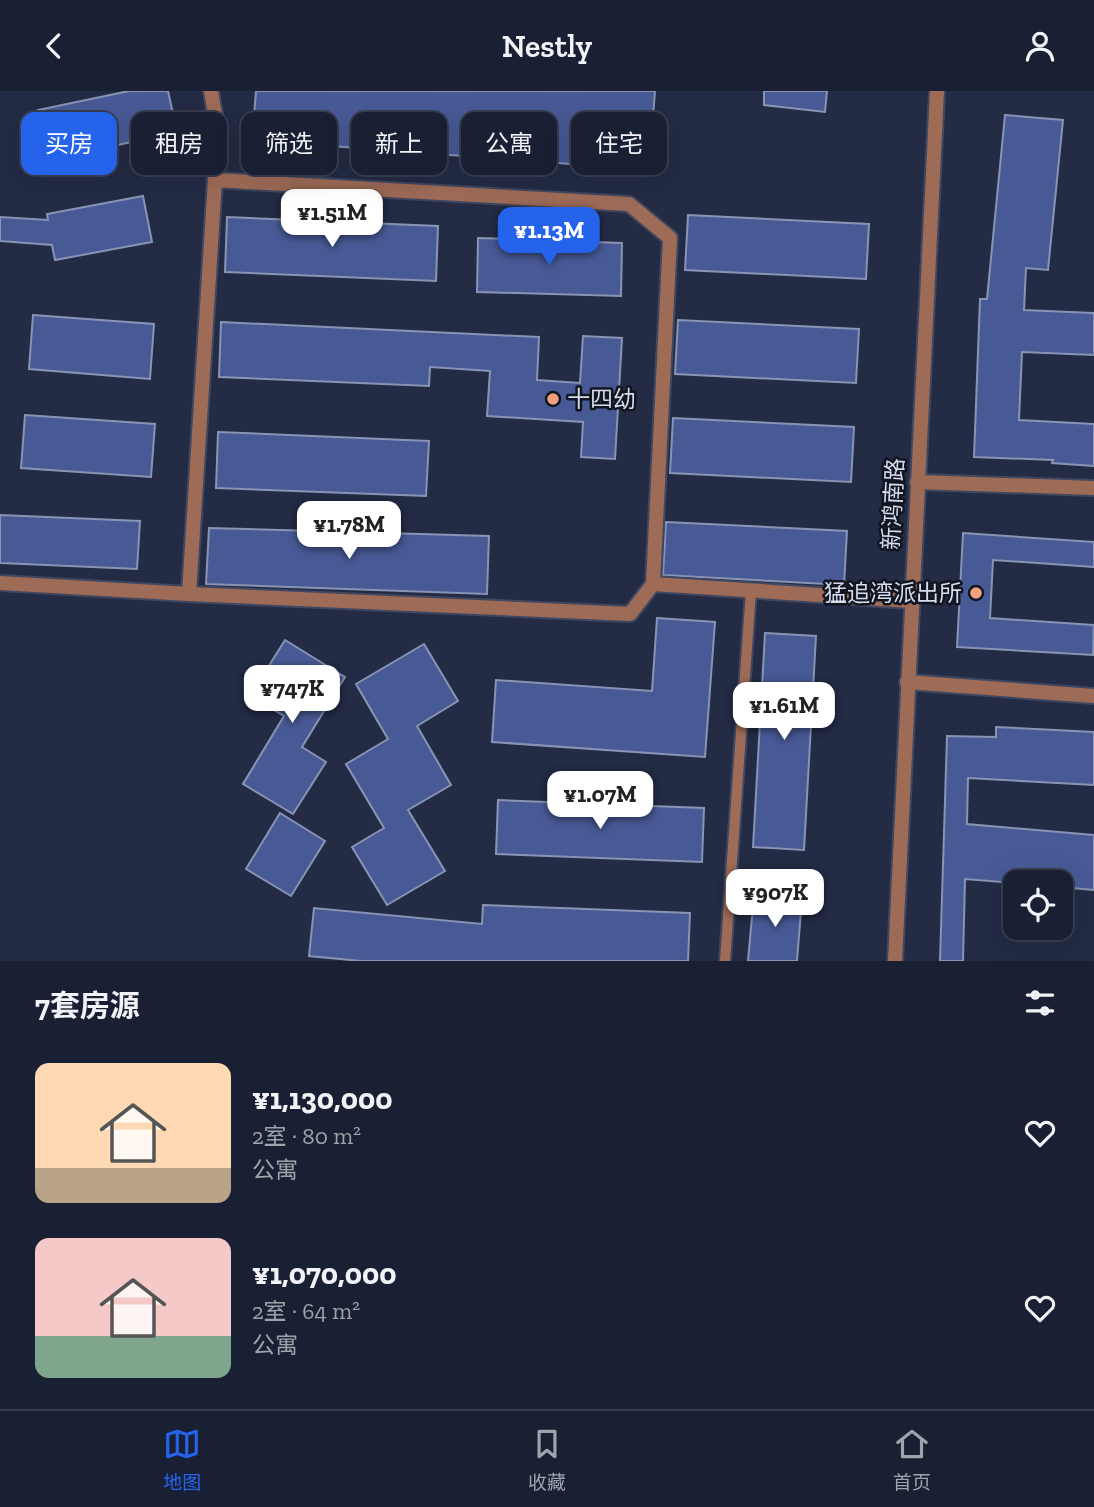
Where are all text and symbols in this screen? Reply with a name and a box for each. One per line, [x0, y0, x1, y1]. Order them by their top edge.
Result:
icon: back [35, 27, 73, 65]
text: Nestly [502, 27, 592, 65]
icon: person [1021, 27, 1059, 65]
chip: 买房 [21, 112, 117, 175]
chip: 租房 [131, 112, 227, 175]
chip: 筛选 [241, 112, 337, 175]
chip: 新上 [351, 112, 447, 175]
chip: 公寓 [461, 112, 557, 175]
chip: 住宅 [571, 112, 667, 175]
pin: ¥1.51M [275, 190, 389, 249]
text: ¥1.51M [297, 198, 367, 226]
pin: ¥1.13M [492, 207, 606, 267]
text: ¥1.13M [514, 216, 584, 244]
place label: 十四幼 [567, 385, 636, 413]
marker: 十四幼 [545, 391, 561, 407]
street label: 新鸿南路 [877, 457, 909, 551]
pin: ¥1.78M [292, 501, 406, 561]
text: ¥1.78M [313, 510, 385, 538]
place label: 猛追湾派出所 [824, 579, 962, 607]
marker: 猛追湾派出所 [968, 585, 984, 601]
pin: ¥747K [243, 665, 341, 725]
text: ¥747K [260, 674, 324, 702]
pin: ¥1.61M [727, 683, 841, 742]
text: ¥1.61M [749, 691, 819, 719]
pin: ¥1.07M [543, 771, 657, 831]
text: ¥1.07M [563, 780, 637, 808]
pin: ¥907K [726, 869, 824, 929]
map controls [1003, 870, 1073, 940]
button: locate [1003, 870, 1073, 940]
text: ¥907K [742, 878, 808, 906]
icon: filters [1021, 984, 1059, 1022]
text: 7套房源 [35, 988, 140, 1024]
text: ¥1,130,000 [252, 1081, 393, 1117]
icon: home [91, 1091, 175, 1175]
icon: heart [1021, 1114, 1059, 1152]
text: 2室 · 80 m² [252, 1122, 361, 1150]
text: 公寓 [252, 1156, 298, 1184]
text: ¥1,070,000 [252, 1256, 397, 1292]
icon: home [91, 1266, 175, 1350]
icon: heart [1021, 1289, 1059, 1327]
text: 2室 · 64 m² [252, 1297, 360, 1325]
text: 公寓 [252, 1331, 298, 1359]
tab: 地图 [163, 1425, 201, 1494]
tab: 收藏 [528, 1425, 566, 1494]
tab: 首页 [893, 1425, 931, 1494]

